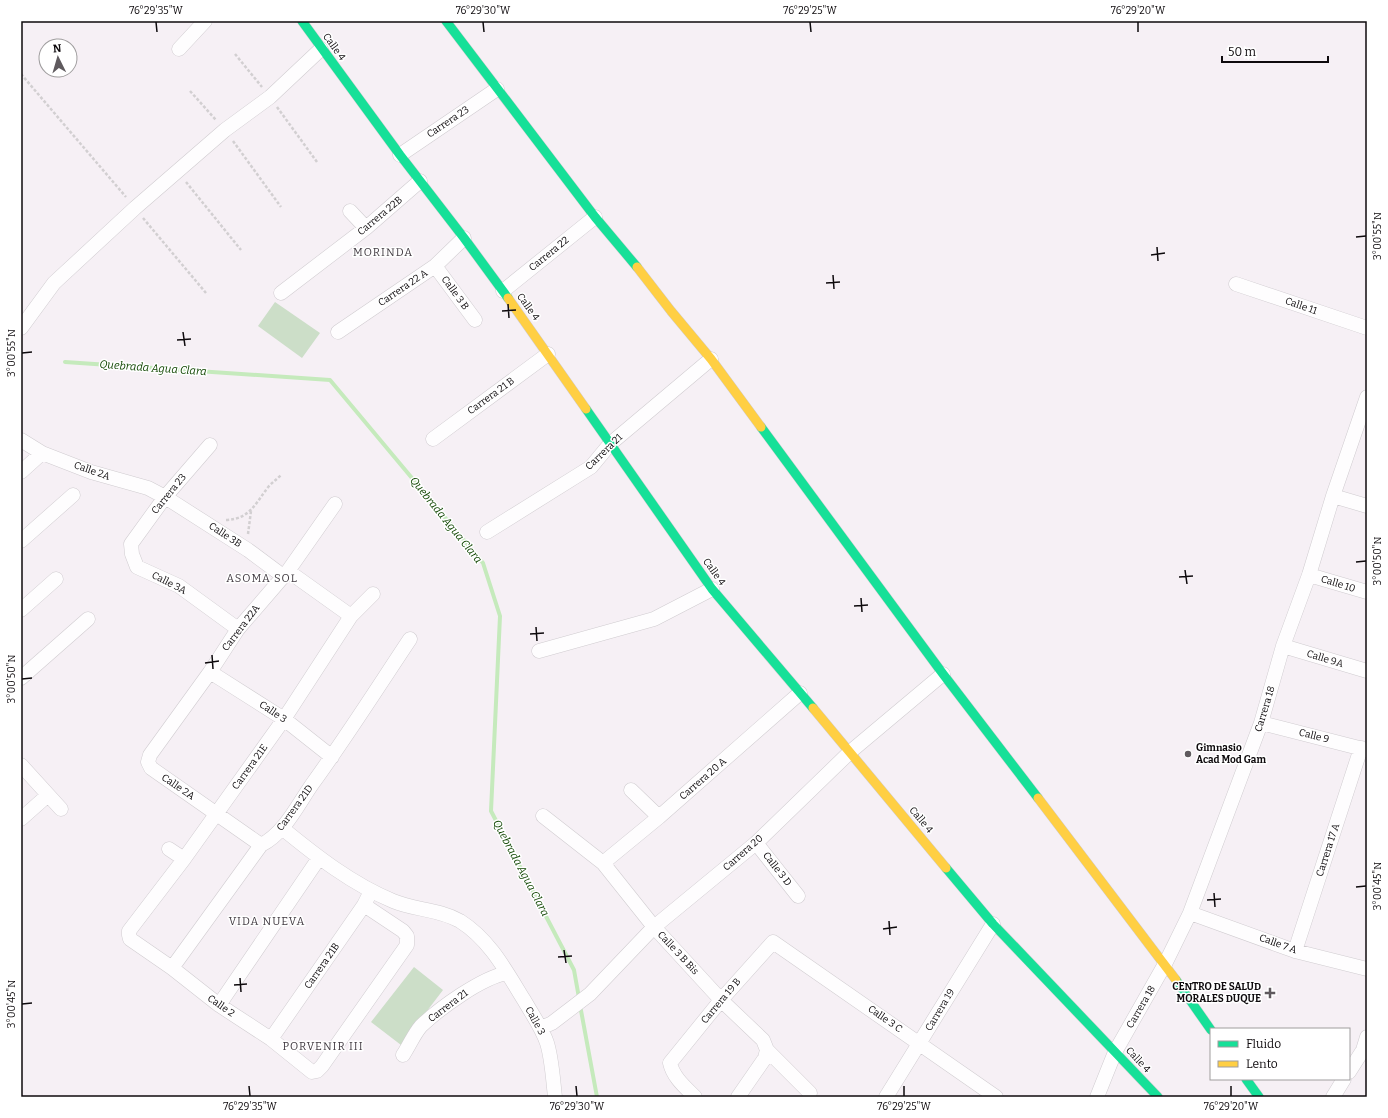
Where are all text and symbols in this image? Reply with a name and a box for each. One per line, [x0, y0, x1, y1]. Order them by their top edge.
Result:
text: 76°29'35"W [129, 5, 184, 17]
text: 76°29'30"W [456, 5, 511, 17]
text: 76°29'25"W [783, 5, 837, 17]
text: 76°29'20"W [1111, 5, 1166, 17]
street label: Calle 4 [320, 31, 348, 63]
north arrow [38, 38, 78, 78]
scale bar [1222, 38, 1328, 64]
text: N [52, 42, 62, 55]
text: 50 m [1228, 45, 1257, 59]
street label: Carrera 23 [425, 103, 472, 140]
street label: Carrera 22B [355, 194, 405, 238]
text: 3°00'55"N [1372, 212, 1384, 260]
street label: Carrera 22 [527, 234, 571, 274]
district label: MORINDA [353, 246, 413, 259]
street label: Carrera 22 A [376, 267, 431, 309]
street label: Calle 3 B [439, 274, 471, 312]
street label: Calle 4 [514, 291, 542, 323]
street label: Calle 11 [1283, 295, 1319, 317]
text: 3°00'55"N [6, 329, 18, 377]
water label: Quebrada Agua Clara [99, 358, 207, 378]
street label: Carrera 21 B [465, 375, 517, 417]
street label: Carrera 21 [583, 431, 625, 473]
street label: Calle 2A [72, 459, 113, 483]
street label: Carrera 23 [149, 471, 189, 517]
water label: Quebrada Agua Clara [407, 474, 485, 566]
street label: Calle 3B [206, 520, 244, 550]
text: 3°00'50"N [1372, 537, 1384, 585]
street label: Calle 4 [700, 556, 728, 588]
street label: Calle 3A [150, 569, 189, 597]
district label: ASOMA SOL [226, 572, 298, 585]
street label: Calle 10 [1319, 573, 1357, 595]
street label: Carrera 22A [220, 602, 263, 654]
street label: Calle 9A [1305, 648, 1346, 671]
text: 3°00'50"N [6, 655, 18, 703]
street label: Carrera 18 [1252, 685, 1278, 733]
street label: Calle 3 [257, 698, 289, 726]
street label: Calle 9 [1298, 726, 1331, 746]
street label: Carrera 21E [230, 742, 270, 792]
place label: Gimnasio Acad Mod Gam [1196, 742, 1266, 766]
marker: Gimnasio Acad Mod Gam [1183, 749, 1193, 759]
street label: Carrera 20 A [677, 755, 730, 803]
street label: Calle 2A [159, 772, 198, 803]
street label: Carrera 21D [274, 783, 316, 833]
street label: Calle 4 [907, 804, 936, 836]
water label: Quebrada Agua Clara [490, 818, 552, 918]
street label: Carrera 17 A [1314, 821, 1343, 878]
street label: Carrera 20 [721, 832, 765, 874]
street label: Calle 3 D [760, 850, 794, 888]
text: 3°00'45"N [1372, 862, 1384, 910]
district label: VIDA NUEVA [229, 915, 305, 928]
street label: Calle 3 B Bis [655, 929, 701, 977]
street label: Calle 7 A [1258, 932, 1299, 957]
street label: Carrera 21B [302, 941, 342, 991]
street label: Carrera 19 B [699, 976, 743, 1026]
text: 3°00'45"N [6, 980, 18, 1028]
place label: CENTRO DE SALUD MORALES DUQUE [1172, 981, 1261, 1005]
street label: Carrera 18 [1124, 984, 1158, 1030]
street label: Carrera 21 [426, 987, 470, 1025]
street label: Carrera 19 [923, 987, 957, 1033]
marker: CENTRO DE SALUD MORALES DUQUE [1264, 987, 1276, 999]
street label: Calle 2 [205, 992, 237, 1020]
street label: Calle 3 C [866, 1003, 904, 1035]
street label: Calle 3 [522, 1005, 548, 1038]
legend [1210, 1028, 1350, 1080]
text: Fluido [1246, 1037, 1281, 1051]
district label: PORVENIR III [282, 1040, 364, 1053]
street label: Calle 4 [1123, 1045, 1153, 1075]
text: Lento [1246, 1057, 1278, 1071]
text: 76°29'35"W [223, 1101, 278, 1113]
text: 76°29'30"W [550, 1101, 605, 1113]
text: 76°29'25"W [877, 1101, 931, 1113]
text: 76°29'20"W [1204, 1101, 1259, 1113]

